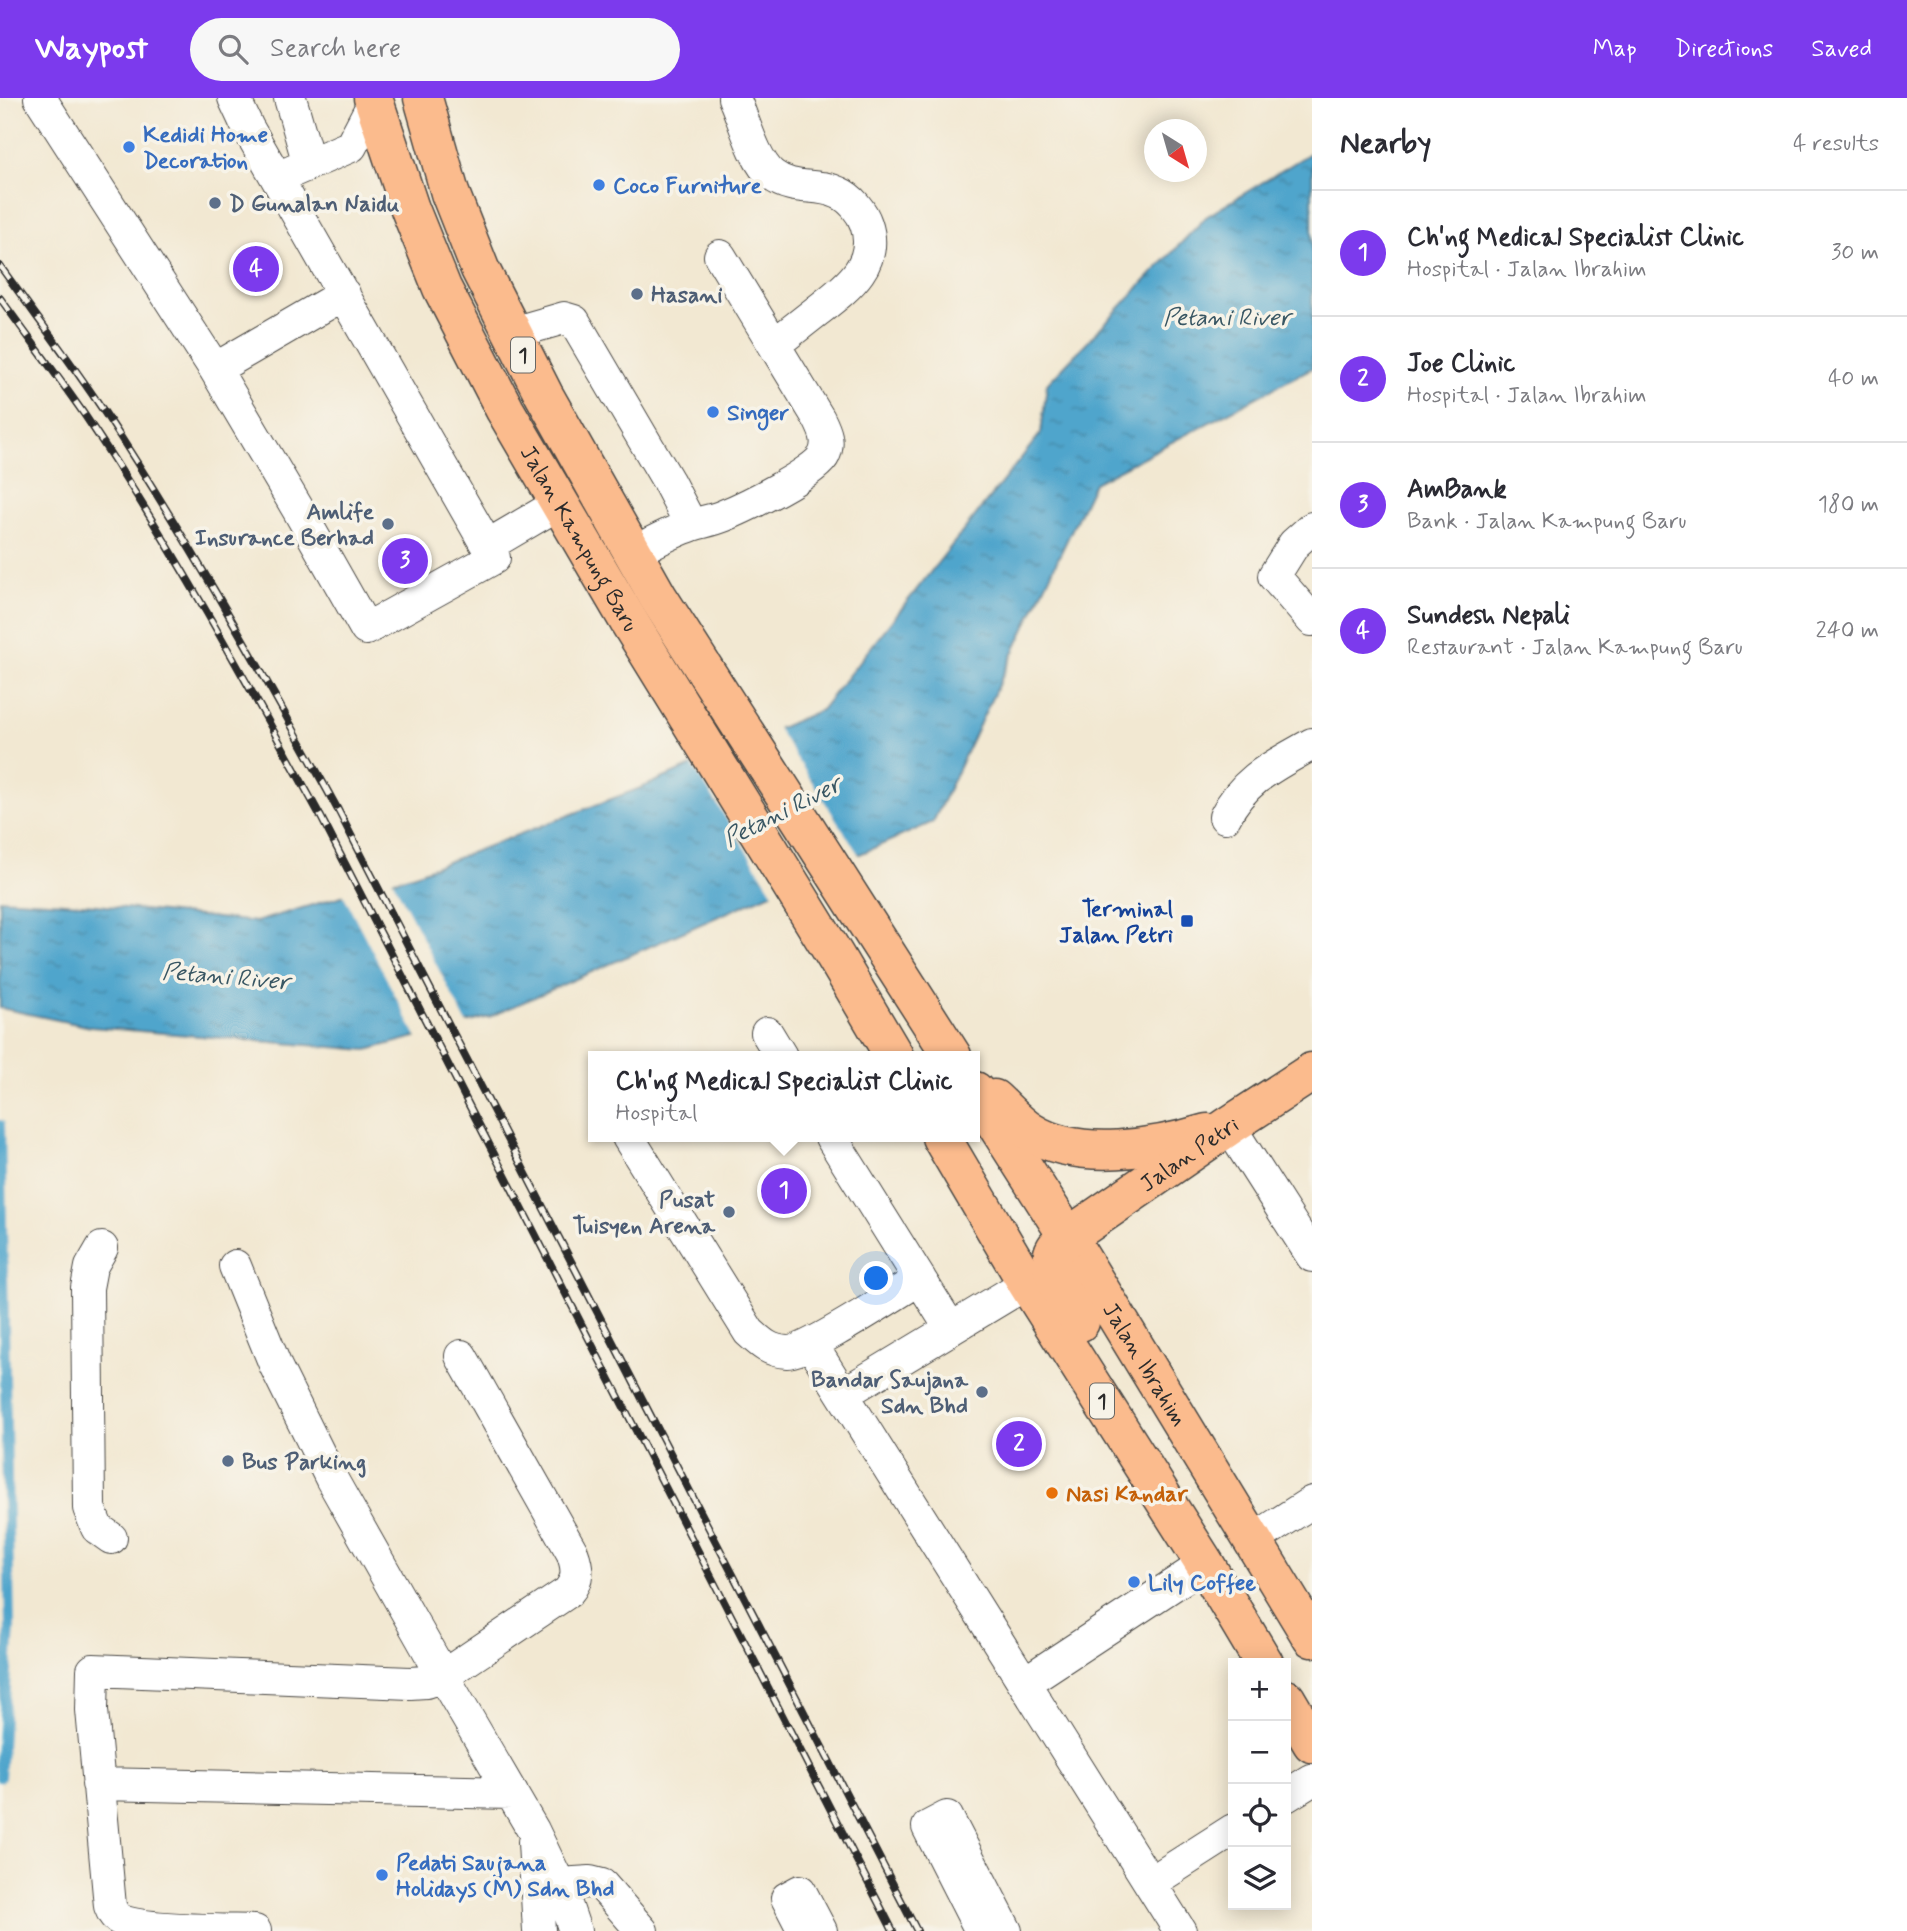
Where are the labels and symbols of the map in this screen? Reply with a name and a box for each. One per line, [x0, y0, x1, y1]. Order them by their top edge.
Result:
north arrow [1144, 119, 1207, 182]
place label: Kedidi Home Decoration [143, 121, 268, 177]
marker: Kedidi Home Decoration [121, 139, 137, 155]
place label: Coco Furniture [613, 172, 762, 202]
marker: Coco Furniture [591, 177, 607, 193]
place label: D Gunalan Naidu [229, 190, 400, 220]
marker: D Gunalan Naidu [207, 195, 223, 211]
pin: 4 [233, 243, 279, 295]
place label: Hasani [651, 281, 723, 311]
marker: Hasani [629, 286, 645, 302]
water label: Petani River [1163, 303, 1295, 334]
road number: 1 [511, 338, 535, 372]
place label: Singer [727, 399, 789, 431]
marker: Singer [705, 404, 721, 420]
street label: Jalan Kampung Baru [512, 440, 645, 638]
place label: Amlife Insurance Berhad [195, 498, 375, 554]
marker: Amlife Insurance Berhad [380, 516, 396, 532]
pin: 3 [382, 535, 428, 587]
water label: Petani River [719, 768, 850, 855]
place label: Terminal Jalan Petri [1059, 895, 1173, 951]
marker: Terminal Jalan Petri [1179, 913, 1195, 929]
water label: Petani River [161, 956, 295, 999]
street label: Jalan Petri [1135, 1111, 1245, 1200]
pin: 1 [761, 1165, 807, 1217]
place label: Pusat Tuisyen Arena [573, 1186, 716, 1242]
marker: Pusat Tuisyen Arena [721, 1204, 737, 1220]
your location [859, 1261, 893, 1295]
street label: Jalan Ibrahim [1095, 1298, 1193, 1433]
place label: Bandar Saujana Sdn Bhd [811, 1366, 969, 1422]
marker: Bandar Saujana Sdn Bhd [974, 1384, 990, 1400]
road number: 1 [1090, 1384, 1114, 1418]
pin: 2 [996, 1418, 1042, 1470]
place label: Bus Parking [242, 1448, 366, 1478]
marker: Bus Parking [220, 1453, 236, 1469]
place label: Nasi Kandar [1066, 1480, 1189, 1510]
marker: Nasi Kandar [1044, 1485, 1060, 1501]
place label: Lily Coffee [1148, 1569, 1256, 1599]
marker: Lily Coffee [1126, 1574, 1142, 1590]
place label: Pedati Saujana Holidays (M) Sdn Bhd [396, 1849, 614, 1905]
marker: Pedati Saujana Holidays (M) Sdn Bhd [374, 1867, 390, 1883]

